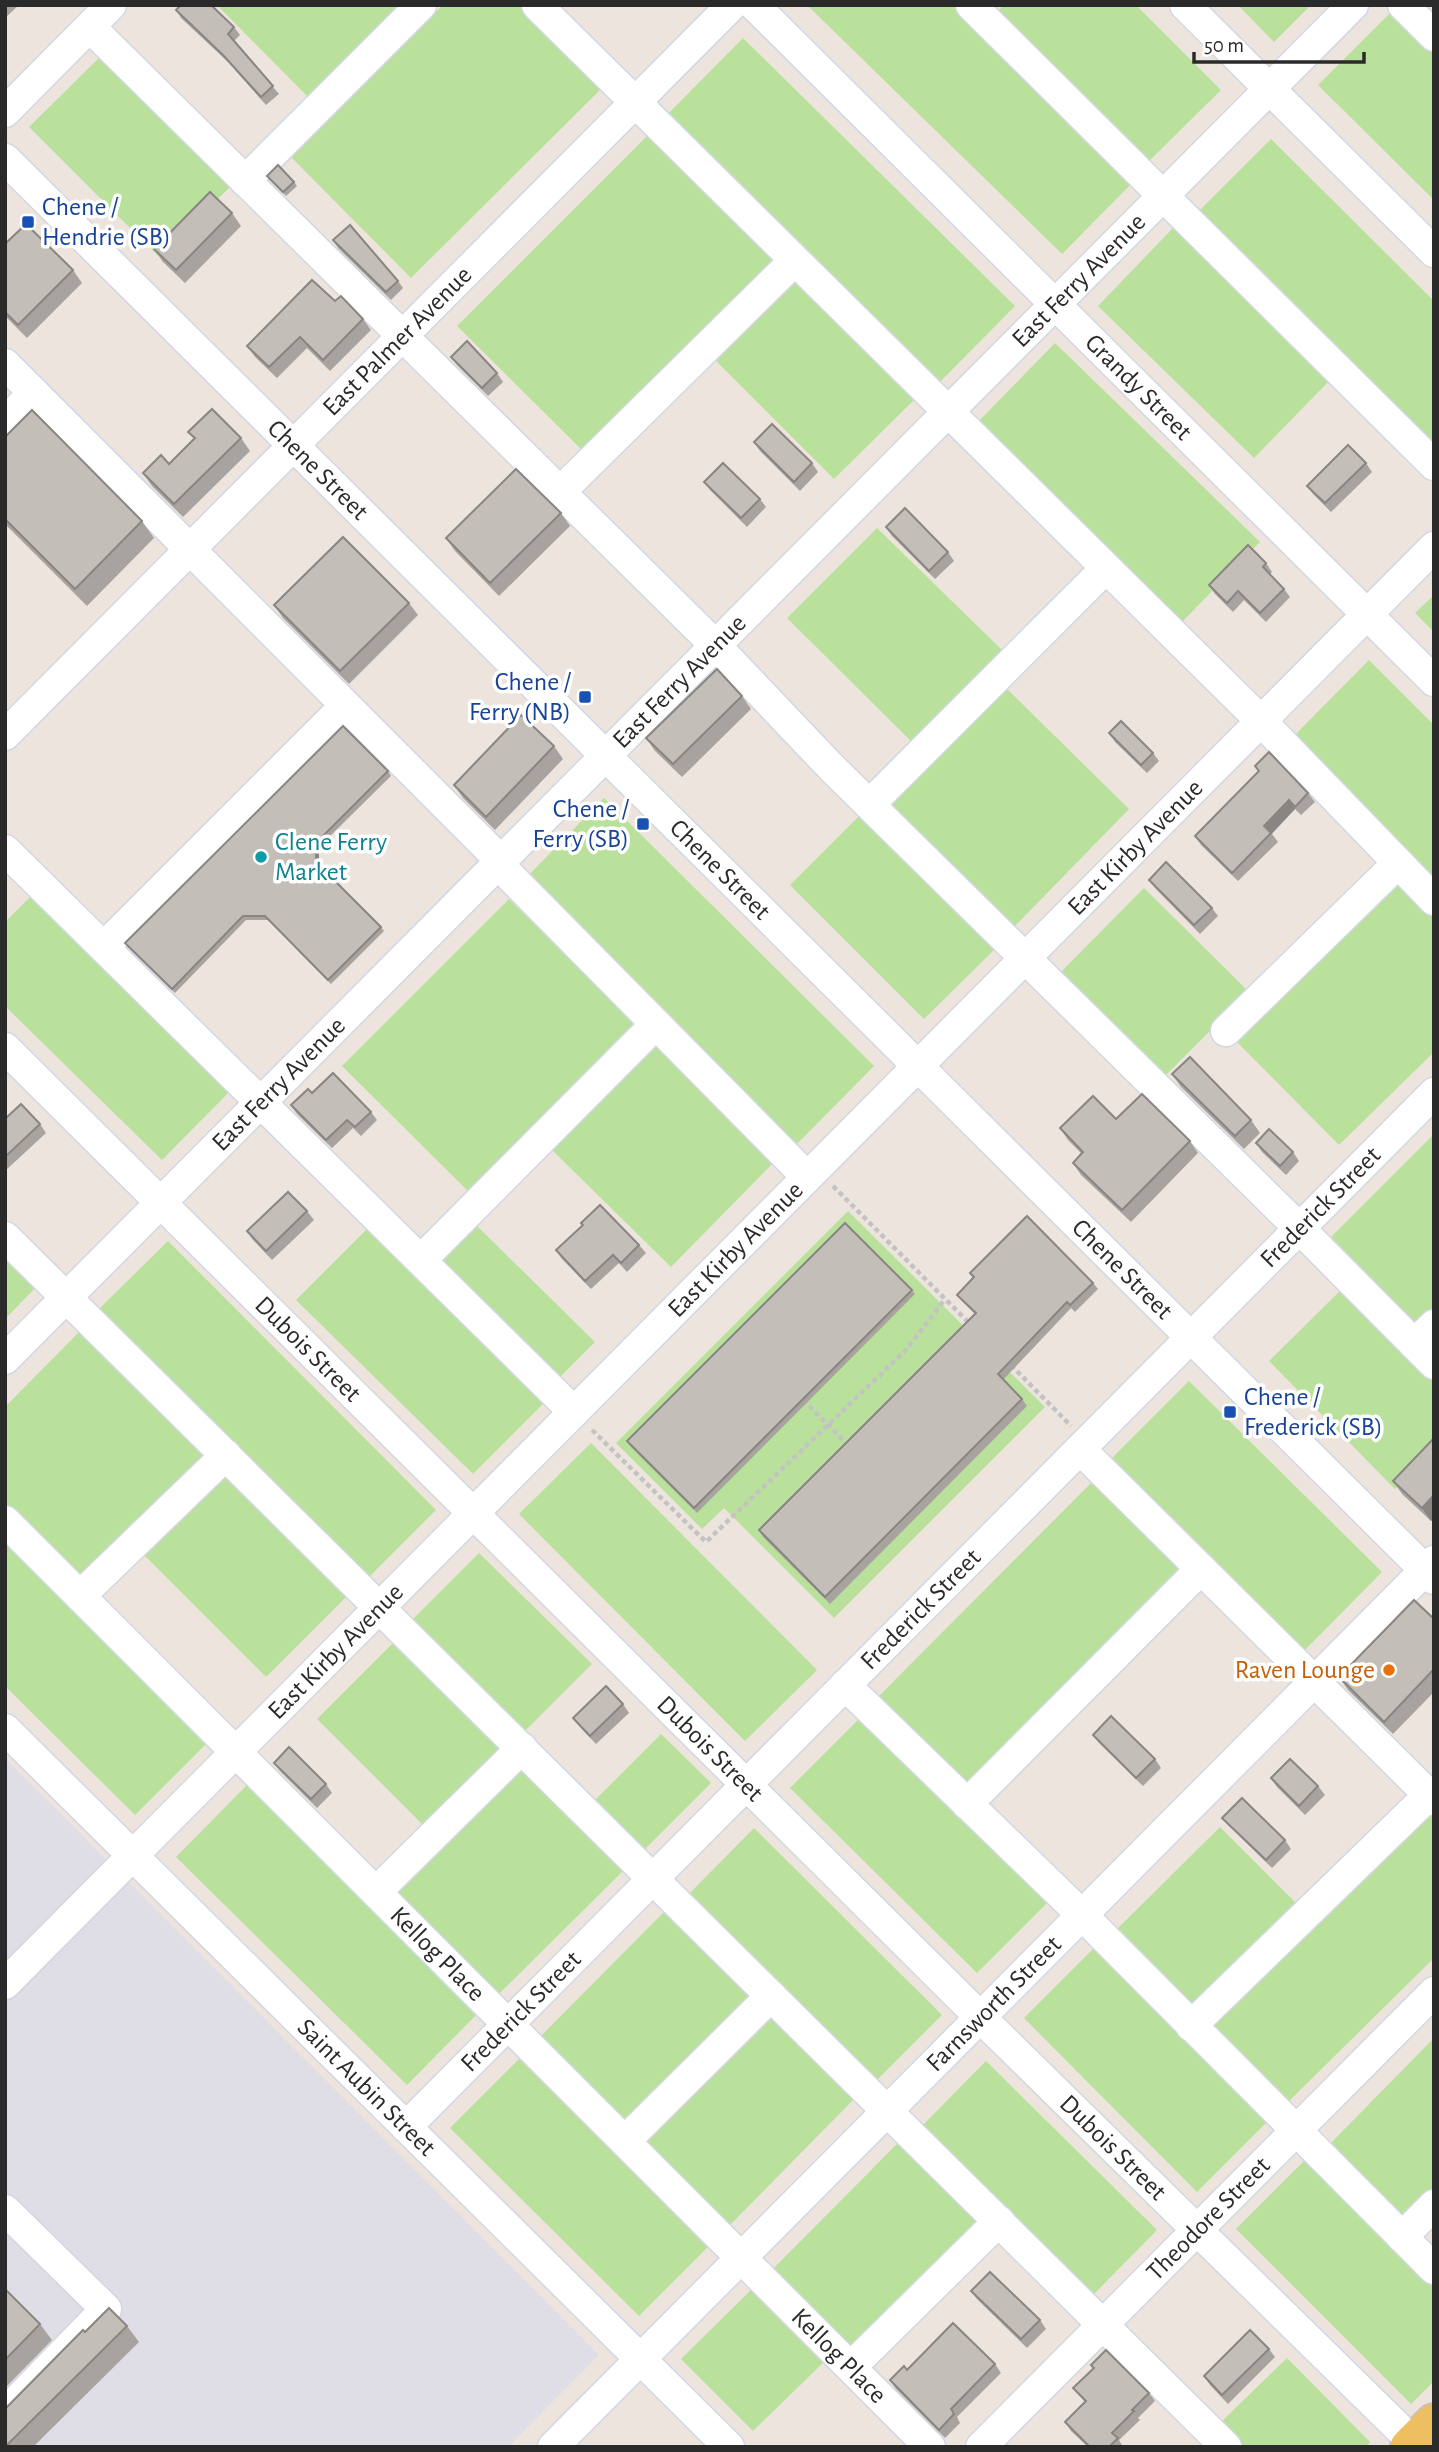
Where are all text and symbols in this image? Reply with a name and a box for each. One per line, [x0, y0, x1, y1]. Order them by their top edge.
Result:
scale bar [1194, 21, 1364, 65]
text: 50 m [1204, 35, 1244, 56]
place label: Chene / Hendrie (SB) [42, 194, 171, 250]
street label: East Ferry Avenue [1007, 209, 1150, 352]
marker: Chene / Hendrie (SB) [20, 214, 36, 230]
street label: East Palmer Avenue [318, 261, 477, 421]
street label: Grandy Street [1080, 329, 1197, 445]
street label: Chene Street [263, 415, 373, 525]
street label: East Ferry Avenue [608, 610, 751, 753]
place label: Chene / Ferry (NB) [469, 669, 572, 725]
marker: Chene / Ferry (NB) [577, 689, 593, 705]
street label: East Kirby Avenue [1063, 775, 1208, 920]
place label: Chene / Ferry (SB) [532, 796, 630, 852]
street label: Chene Street [665, 814, 775, 925]
marker: Chene / Ferry (SB) [635, 816, 651, 832]
place label: Clene Ferry Market [275, 829, 387, 885]
marker: Clene Ferry Market [253, 849, 269, 865]
street label: East Ferry Avenue [207, 1012, 350, 1156]
street label: Frederick Street [1255, 1142, 1385, 1273]
street label: East Kirby Avenue [663, 1177, 808, 1322]
street label: Chene Street [1067, 1214, 1177, 1324]
street label: Dubois Street [250, 1291, 366, 1407]
place label: Chene / Frederick (SB) [1244, 1384, 1383, 1440]
marker: Chene / Frederick (SB) [1222, 1404, 1238, 1420]
street label: Frederick Street [856, 1544, 986, 1675]
street label: East Kirby Avenue [263, 1579, 408, 1724]
place label: Raven Lounge [1235, 1657, 1375, 1683]
marker: Raven Lounge [1381, 1662, 1397, 1678]
street label: Dubois Street [652, 1691, 768, 1806]
street label: Kellog Place [385, 1902, 490, 2006]
street label: Farnsworth Street [921, 1931, 1066, 2077]
street label: Frederick Street [456, 1946, 586, 2077]
street label: Saint Aubin Street [292, 2014, 440, 2161]
street label: Dubois Street [1055, 2090, 1171, 2205]
street label: Theodore Street [1142, 2152, 1275, 2286]
street label: Kellog Place [787, 2303, 891, 2408]

